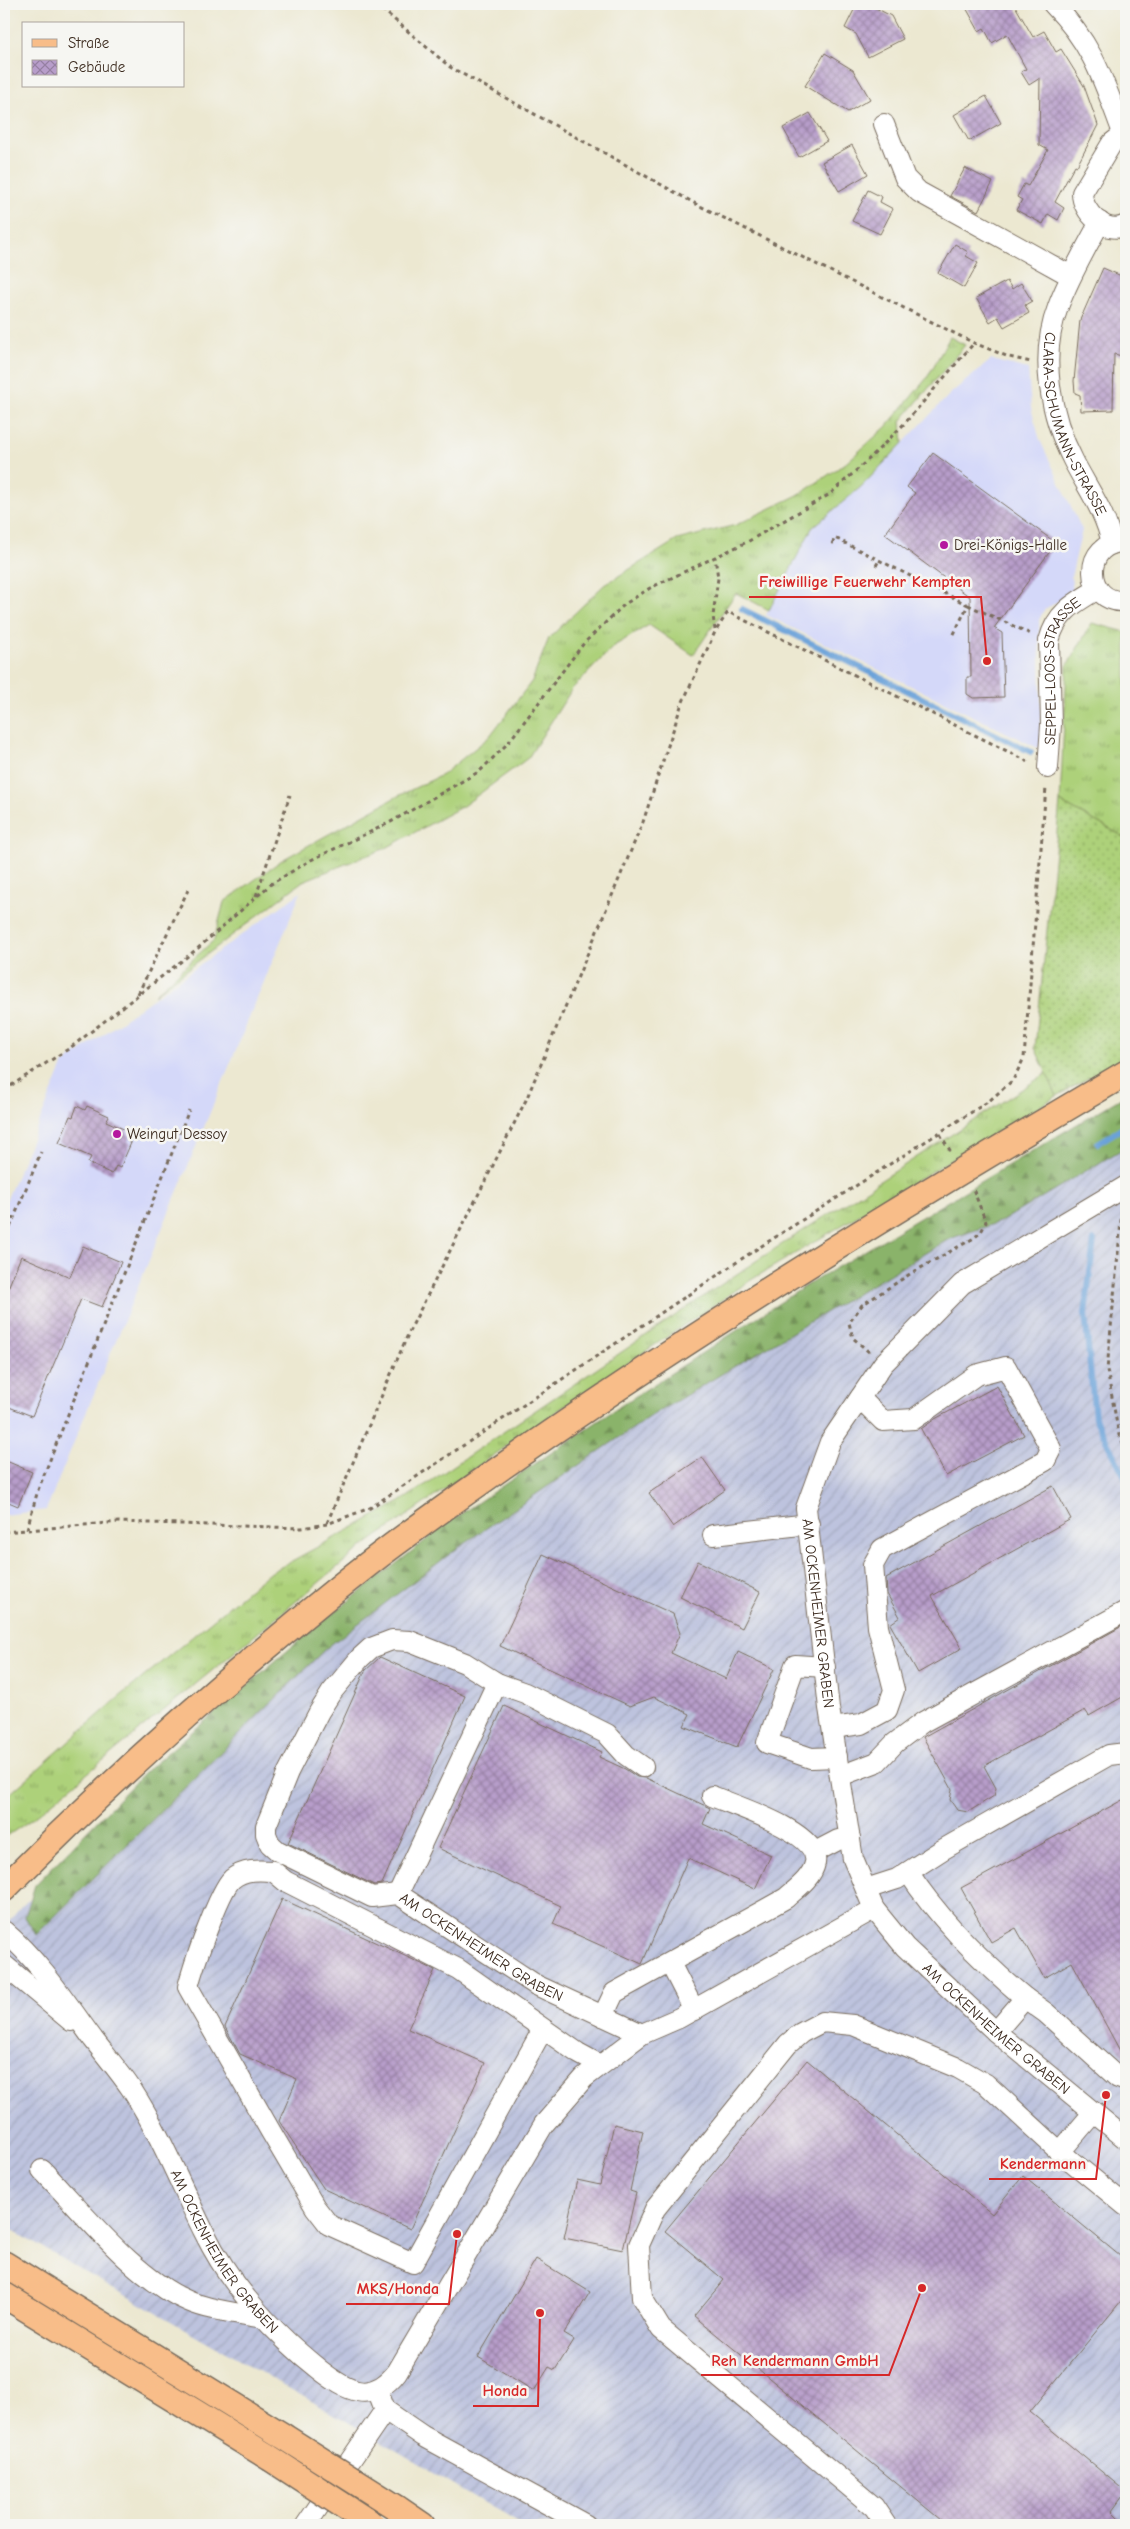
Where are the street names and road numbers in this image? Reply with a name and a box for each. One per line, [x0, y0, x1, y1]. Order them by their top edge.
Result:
street label: CLARA-SCHUMANN-STRASSE [1039, 331, 1111, 518]
street label: SEPPEL-LOOS-STRASSE [1040, 593, 1084, 745]
street label: AM OCKENHEIMER GRABEN [798, 1518, 838, 1709]
street label: AM OCKENHEIMER GRABEN [396, 1888, 566, 2005]
street label: AM OCKENHEIMER GRABEN [919, 1959, 1074, 2098]
street label: AM OCKENHEIMER GRABEN [167, 2167, 282, 2337]

